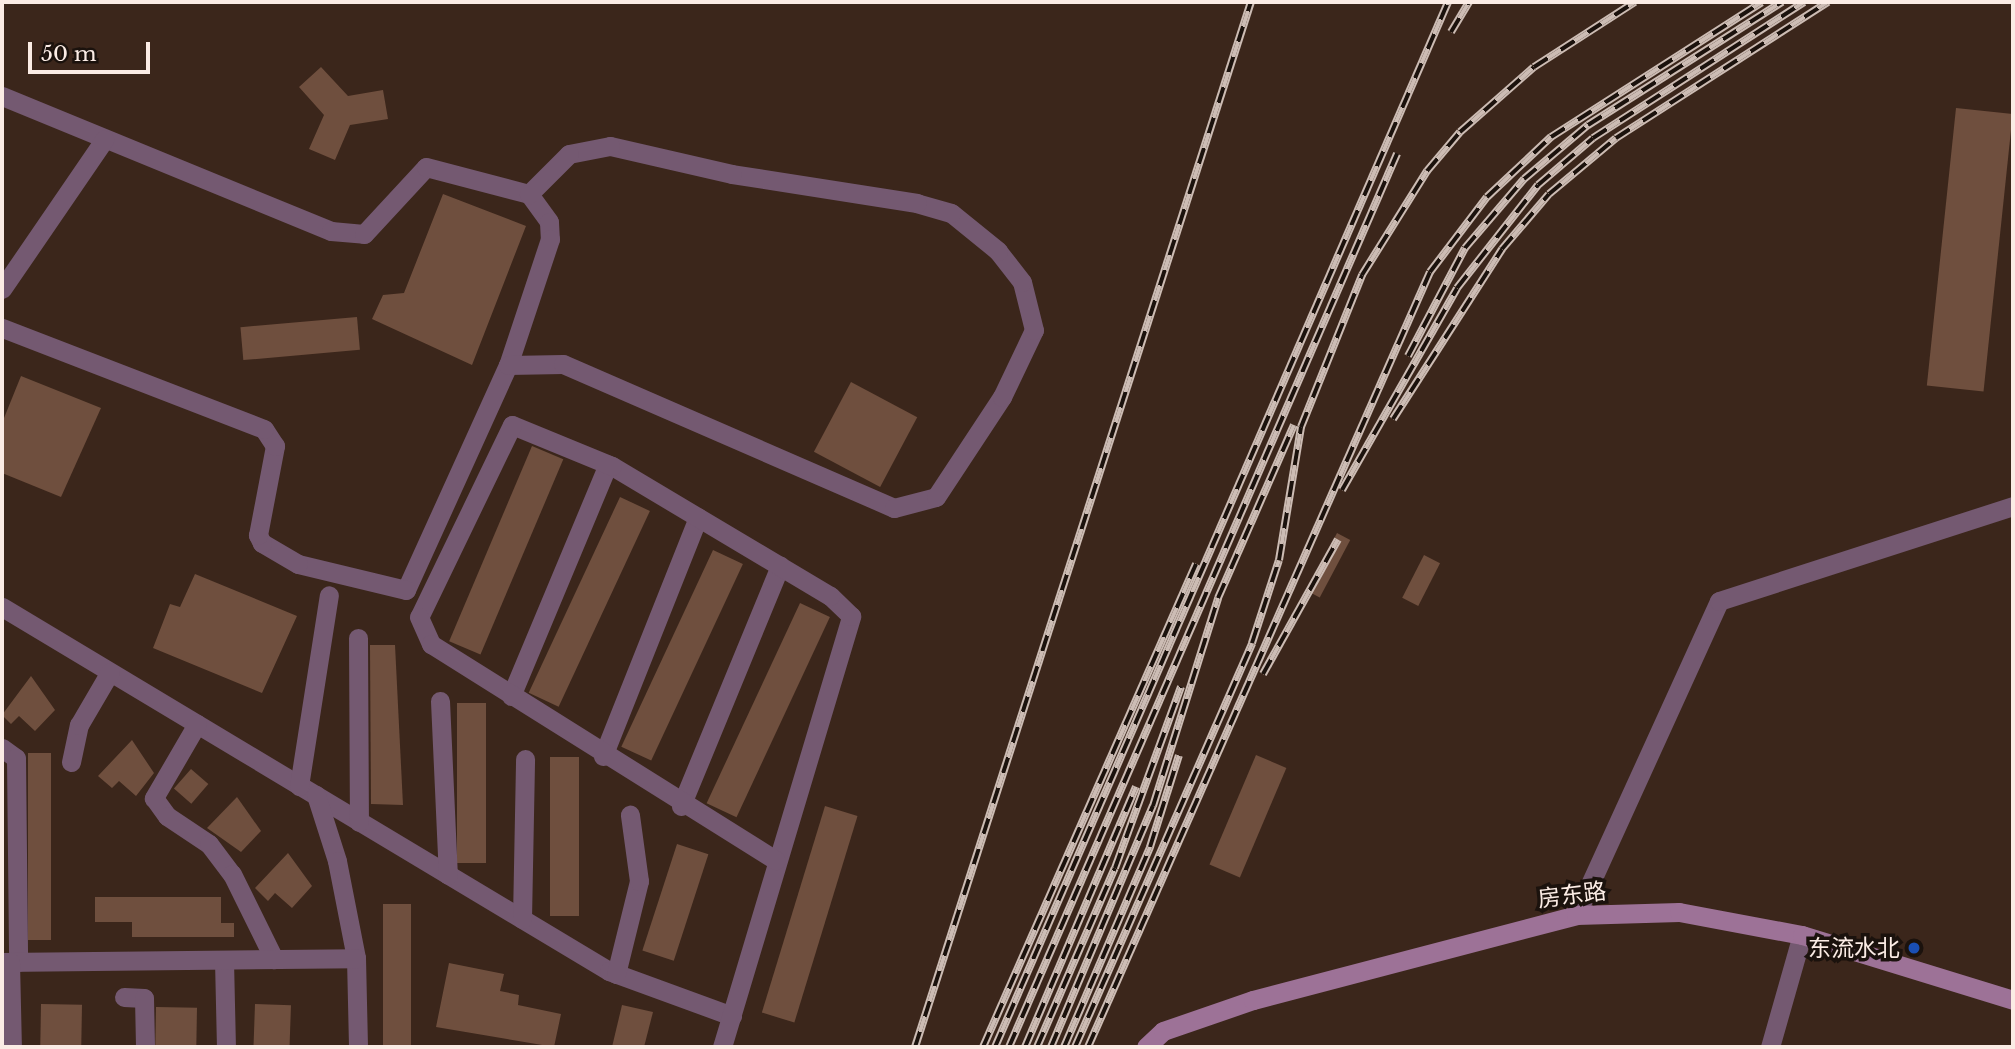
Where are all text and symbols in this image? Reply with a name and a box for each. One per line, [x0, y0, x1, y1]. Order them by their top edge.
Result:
scale bar [32, 28, 154, 72]
text: 50 m [41, 41, 96, 67]
street label: 房东路 [1536, 877, 1608, 913]
place label: 东流水北 [1808, 934, 1900, 962]
marker: 东流水北 [1906, 940, 1922, 956]

